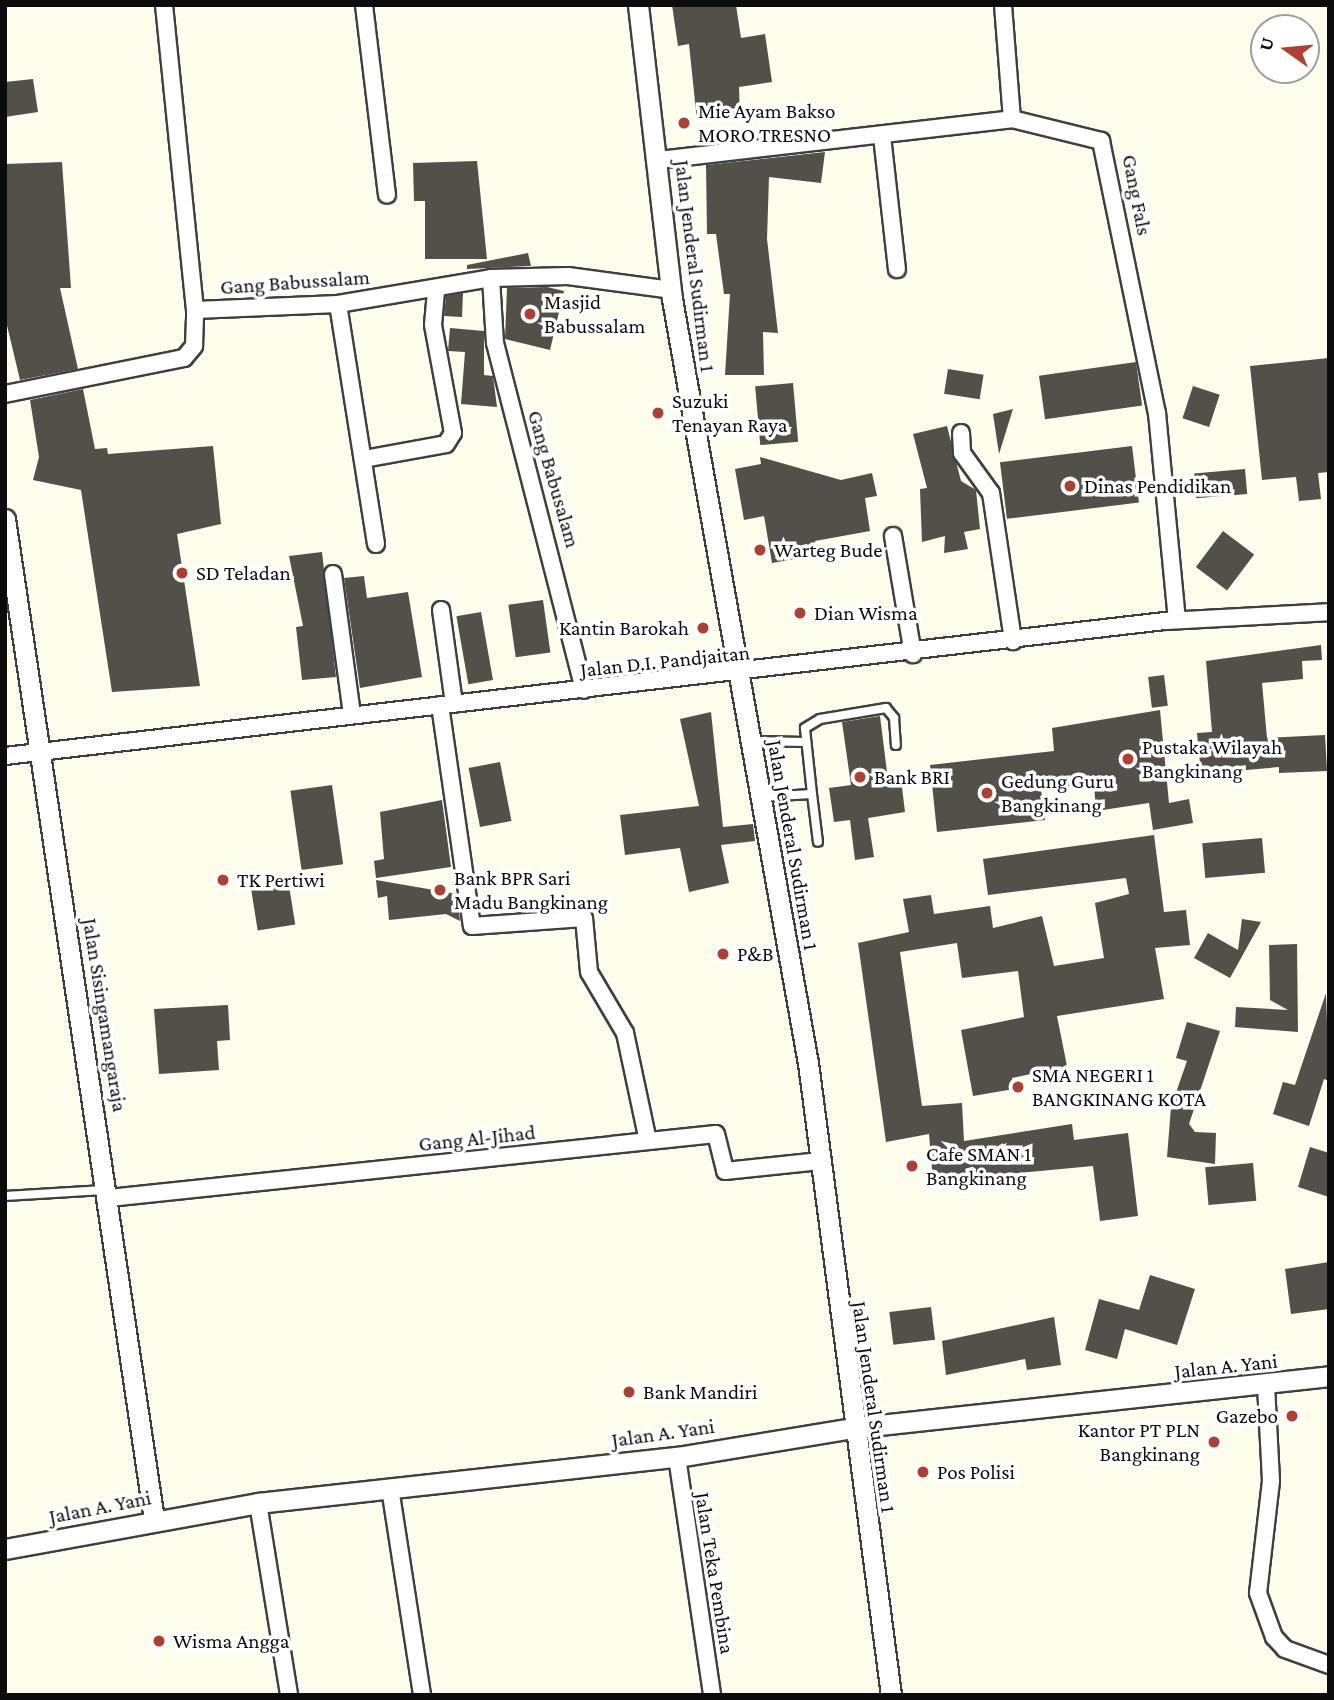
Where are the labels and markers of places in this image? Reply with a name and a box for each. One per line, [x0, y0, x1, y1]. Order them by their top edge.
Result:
place label: Mie Ayam Bakso MORO TRESNO [698, 98, 835, 148]
marker: Mie Ayam Bakso MORO TRESNO [676, 115, 692, 131]
place label: Masjid Babussalam [544, 289, 645, 339]
marker: Masjid Babussalam [522, 306, 538, 322]
place label: Suzuki Tenayan Raya [672, 388, 788, 438]
marker: Suzuki Tenayan Raya [650, 405, 666, 421]
place label: Dinas Pendidikan [1084, 473, 1231, 499]
marker: Dinas Pendidikan [1062, 478, 1078, 494]
place label: Warteg Bude [774, 537, 883, 563]
marker: Warteg Bude [752, 542, 768, 558]
place label: SD Teladan [196, 560, 291, 586]
marker: SD Teladan [174, 565, 190, 581]
place label: Dian Wisma [814, 600, 918, 626]
marker: Dian Wisma [792, 605, 808, 621]
place label: Kantin Barokah [559, 615, 689, 641]
marker: Kantin Barokah [695, 620, 711, 636]
place label: Pustaka Wilayah Bangkinang [1142, 734, 1282, 784]
marker: Pustaka Wilayah Bangkinang [1120, 751, 1136, 767]
place label: Bank BRI [874, 764, 950, 790]
place label: Gedung Guru Bangkinang [1001, 768, 1114, 818]
marker: Bank BRI [852, 769, 868, 785]
marker: Gedung Guru Bangkinang [979, 785, 995, 801]
place label: Bank BPR Sari Madu Bangkinang [454, 865, 608, 915]
place label: TK Pertiwi [237, 867, 325, 893]
marker: TK Pertiwi [215, 872, 231, 888]
marker: Bank BPR Sari Madu Bangkinang [432, 882, 448, 898]
place label: P&B [737, 941, 773, 967]
marker: P&B [715, 946, 731, 962]
place label: SMA NEGERI 1 BANGKINANG KOTA [1032, 1062, 1206, 1112]
marker: SMA NEGERI 1 BANGKINANG KOTA [1010, 1079, 1026, 1095]
place label: Cafe SMAN 1 Bangkinang [926, 1141, 1031, 1191]
marker: Cafe SMAN 1 Bangkinang [904, 1158, 920, 1174]
place label: Bank Mandiri [643, 1379, 757, 1405]
marker: Bank Mandiri [621, 1384, 637, 1400]
place label: Gazebo [1216, 1403, 1278, 1429]
marker: Gazebo [1284, 1408, 1300, 1424]
place label: Kantor PT PLN Bangkinang [1078, 1417, 1200, 1467]
marker: Kantor PT PLN Bangkinang [1206, 1434, 1222, 1450]
place label: Pos Polisi [937, 1459, 1015, 1485]
marker: Pos Polisi [915, 1464, 931, 1480]
place label: Wisma Angga [173, 1628, 289, 1654]
marker: Wisma Angga [151, 1633, 167, 1649]

